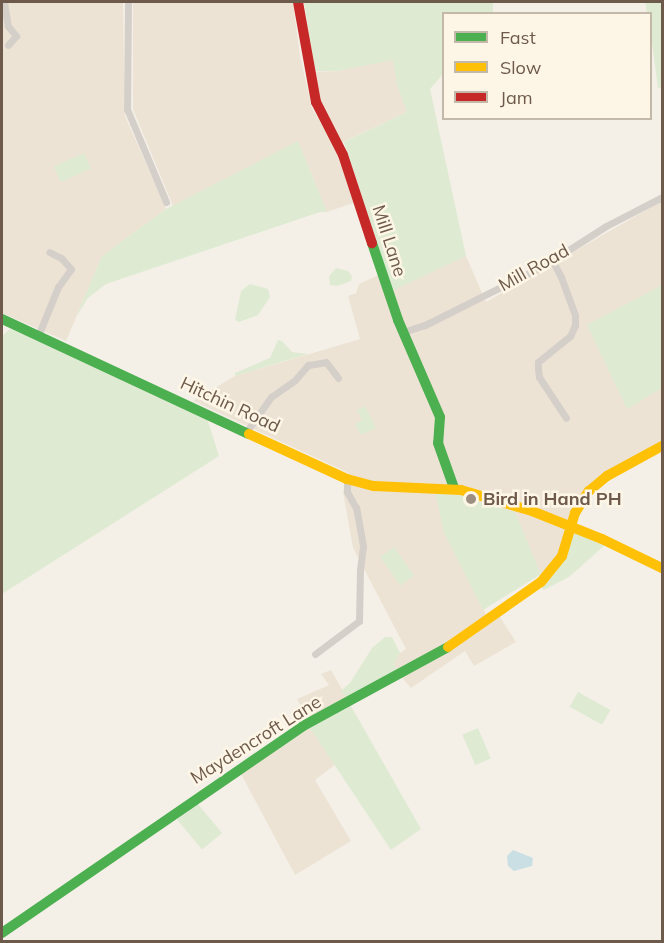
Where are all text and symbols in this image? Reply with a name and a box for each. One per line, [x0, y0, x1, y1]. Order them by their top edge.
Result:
legend [442, 12, 652, 120]
text: Fast [500, 26, 536, 49]
text: Slow [500, 56, 541, 79]
text: Jam [500, 86, 533, 109]
street label: Mill Lane [367, 203, 411, 279]
street label: Mill Road [495, 240, 573, 296]
street label: Hitchin Road [177, 373, 283, 437]
place label: Bird in Hand PH [483, 488, 622, 510]
marker: Bird in Hand PH [464, 492, 478, 506]
street label: Maydencroft Lane [187, 691, 325, 789]

